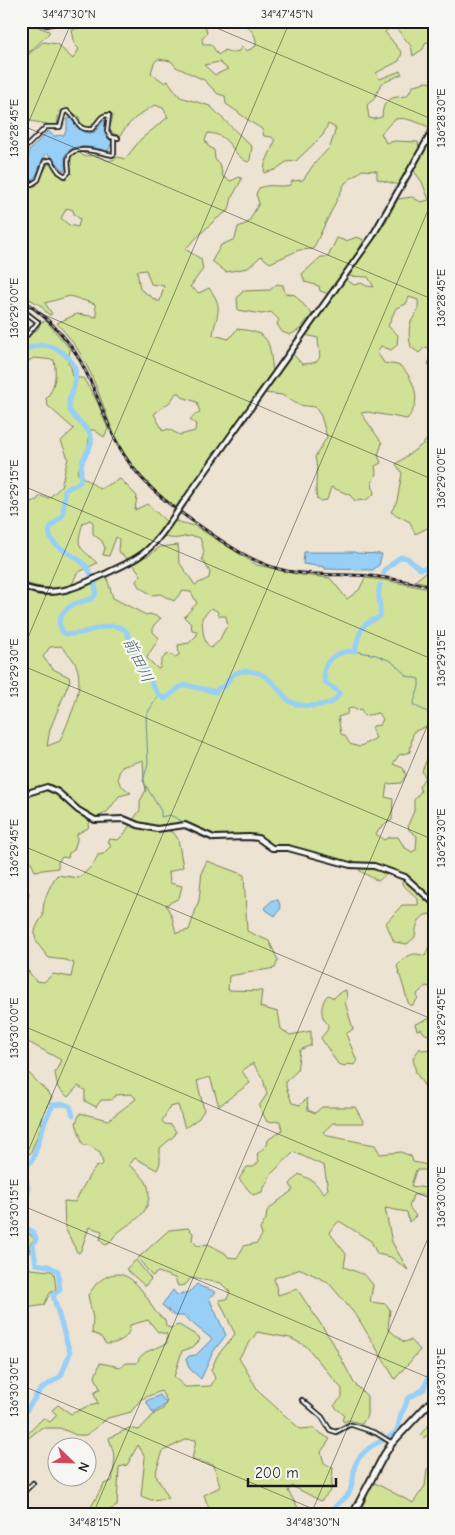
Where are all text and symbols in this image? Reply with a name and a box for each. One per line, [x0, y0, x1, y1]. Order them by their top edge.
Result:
text: 34°47'30"N [42, 7, 96, 21]
text: 34°47'45"N [261, 7, 313, 21]
text: 136°28'30"E [434, 88, 448, 148]
text: 136°28'45"E [7, 99, 21, 157]
text: 136°28'45"E [434, 269, 448, 327]
text: 136°29'00"E [7, 278, 21, 338]
text: 136°29'00"E [434, 448, 448, 508]
text: 136°29'15"E [7, 459, 21, 517]
text: 136°29'15"E [434, 629, 448, 687]
water label: 前田川 [119, 634, 157, 686]
text: 136°29'30"E [7, 638, 21, 698]
text: 136°29'30"E [434, 808, 448, 868]
text: 136°29'45"E [7, 819, 21, 877]
text: 136°29'45"E [434, 988, 448, 1046]
text: 136°30'00"E [7, 997, 21, 1059]
text: 136°30'00"E [434, 1166, 448, 1228]
text: 136°30'15"E [7, 1179, 21, 1237]
text: 136°30'15"E [434, 1348, 448, 1406]
text: 136°30'30"E [7, 1357, 21, 1417]
north arrow [48, 1438, 98, 1488]
scale bar [248, 1455, 335, 1487]
text: N [74, 1459, 93, 1474]
text: 200 m [255, 1464, 299, 1482]
text: 34°48'15"N [69, 1515, 121, 1529]
text: 34°48'30"N [286, 1515, 340, 1529]

